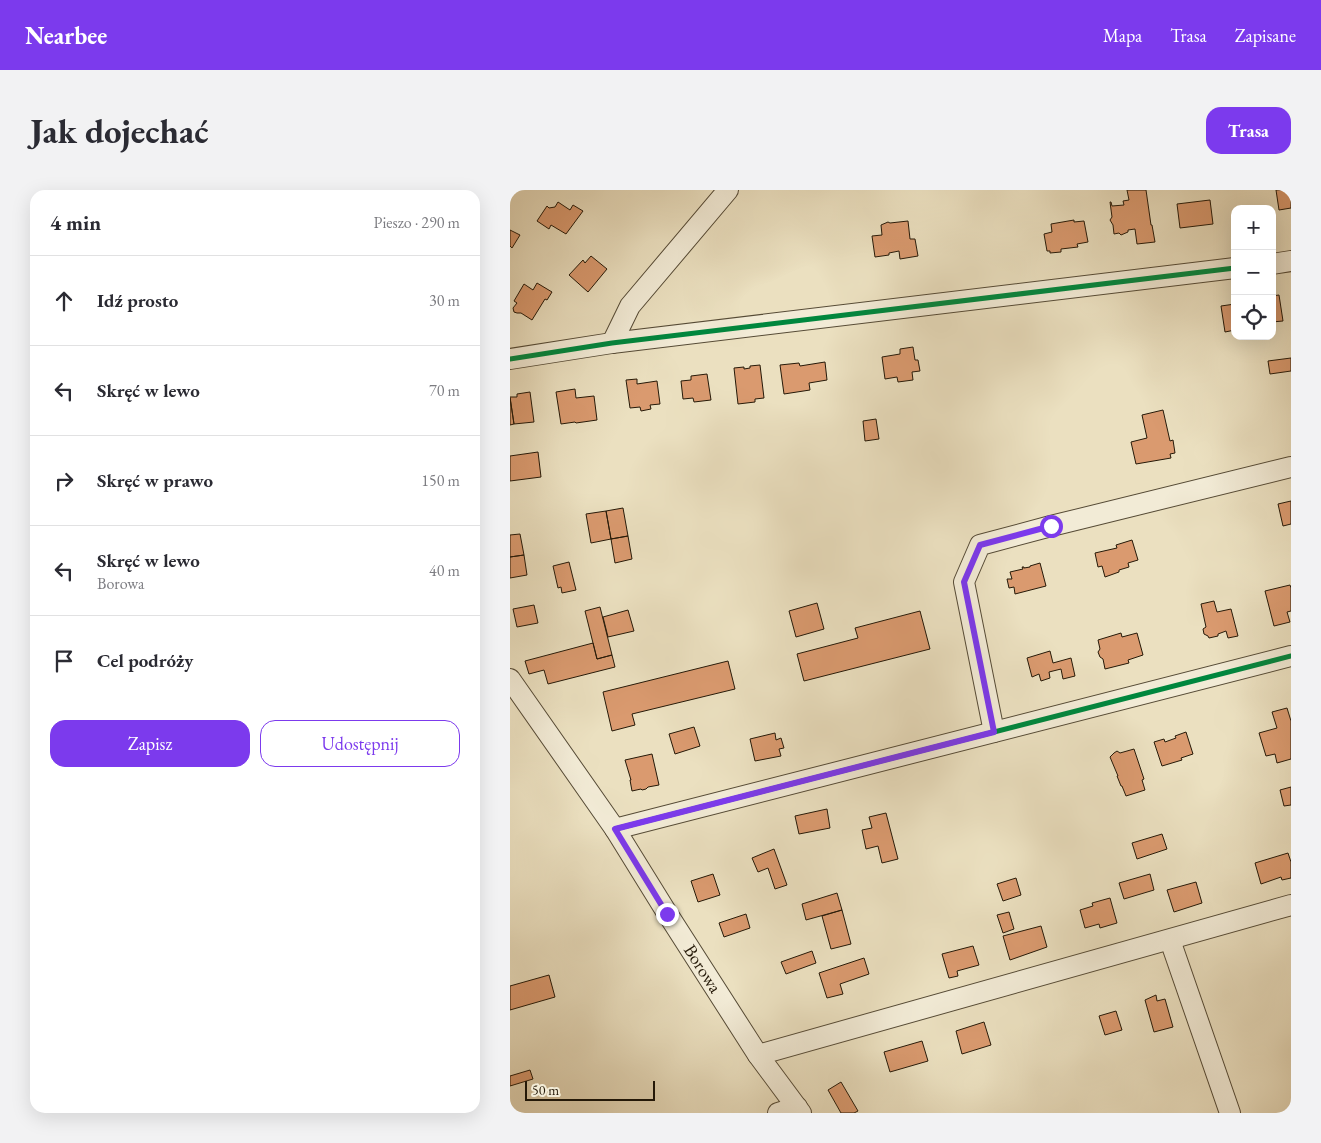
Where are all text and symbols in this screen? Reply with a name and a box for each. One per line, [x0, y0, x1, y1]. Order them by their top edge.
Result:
text: Nearbee [25, 20, 107, 51]
text: Mapa [1103, 24, 1142, 47]
text: Trasa [1170, 24, 1207, 47]
text: Zapisane [1235, 24, 1296, 47]
button: Trasa [1206, 107, 1291, 154]
text: Jak dojechać [30, 108, 209, 153]
map controls [1231, 205, 1276, 340]
button: + [1231, 205, 1276, 250]
text: 4 min [50, 209, 101, 236]
text: Pieszo · 290 m [374, 212, 460, 233]
button: − [1231, 250, 1276, 295]
icon: ahead [50, 287, 78, 315]
text: Idź prosto [97, 288, 178, 313]
text: 30 m [429, 290, 460, 311]
button: locate [1231, 295, 1276, 340]
icon: left [50, 377, 78, 405]
text: Skręć w lewo [97, 378, 200, 403]
text: 70 m [429, 380, 460, 401]
icon: right [50, 467, 78, 495]
text: Skręć w prawo [97, 468, 213, 493]
text: 150 m [421, 470, 460, 491]
route start [1040, 515, 1063, 538]
text: Skręć w lewo [97, 548, 200, 573]
icon: left [50, 557, 78, 585]
text: 40 m [429, 560, 460, 581]
text: Borowa [97, 573, 144, 594]
icon: arrive [50, 647, 78, 675]
text: Cel podróży [97, 648, 193, 673]
button: Zapisz [50, 720, 250, 767]
button: Udostępnij [260, 720, 460, 767]
route end [656, 903, 679, 926]
street label: Borowa [679, 940, 728, 998]
scale bar [525, 1078, 655, 1101]
text: 50 m [532, 1081, 559, 1099]

